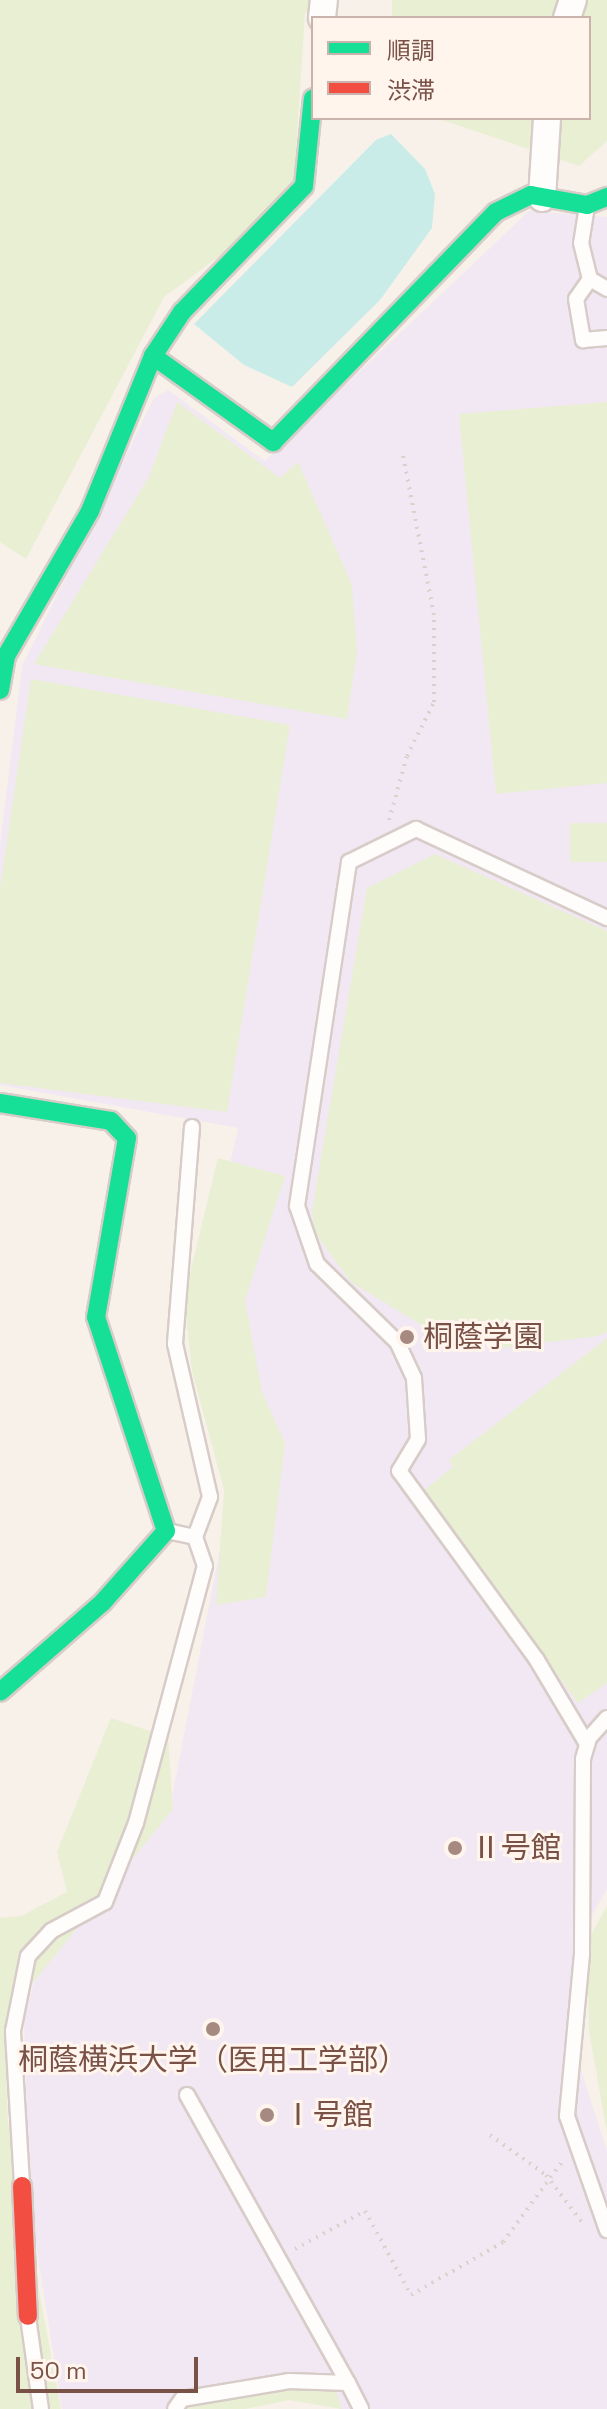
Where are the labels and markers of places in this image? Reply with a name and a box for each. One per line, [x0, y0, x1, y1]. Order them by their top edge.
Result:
place label: 桐蔭学園 [423, 1319, 543, 1355]
marker: 桐蔭学園 [398, 1328, 416, 1346]
place label: Ⅱ号館 [471, 1830, 561, 1866]
marker: Ⅱ号館 [446, 1839, 464, 1857]
marker: 桐蔭横浜大学（医用工学部） [204, 2020, 222, 2038]
place label: 桐蔭横浜大学（医用工学部） [18, 2042, 408, 2078]
place label: Ⅰ号館 [283, 2097, 373, 2133]
marker: Ⅰ号館 [258, 2106, 276, 2124]

